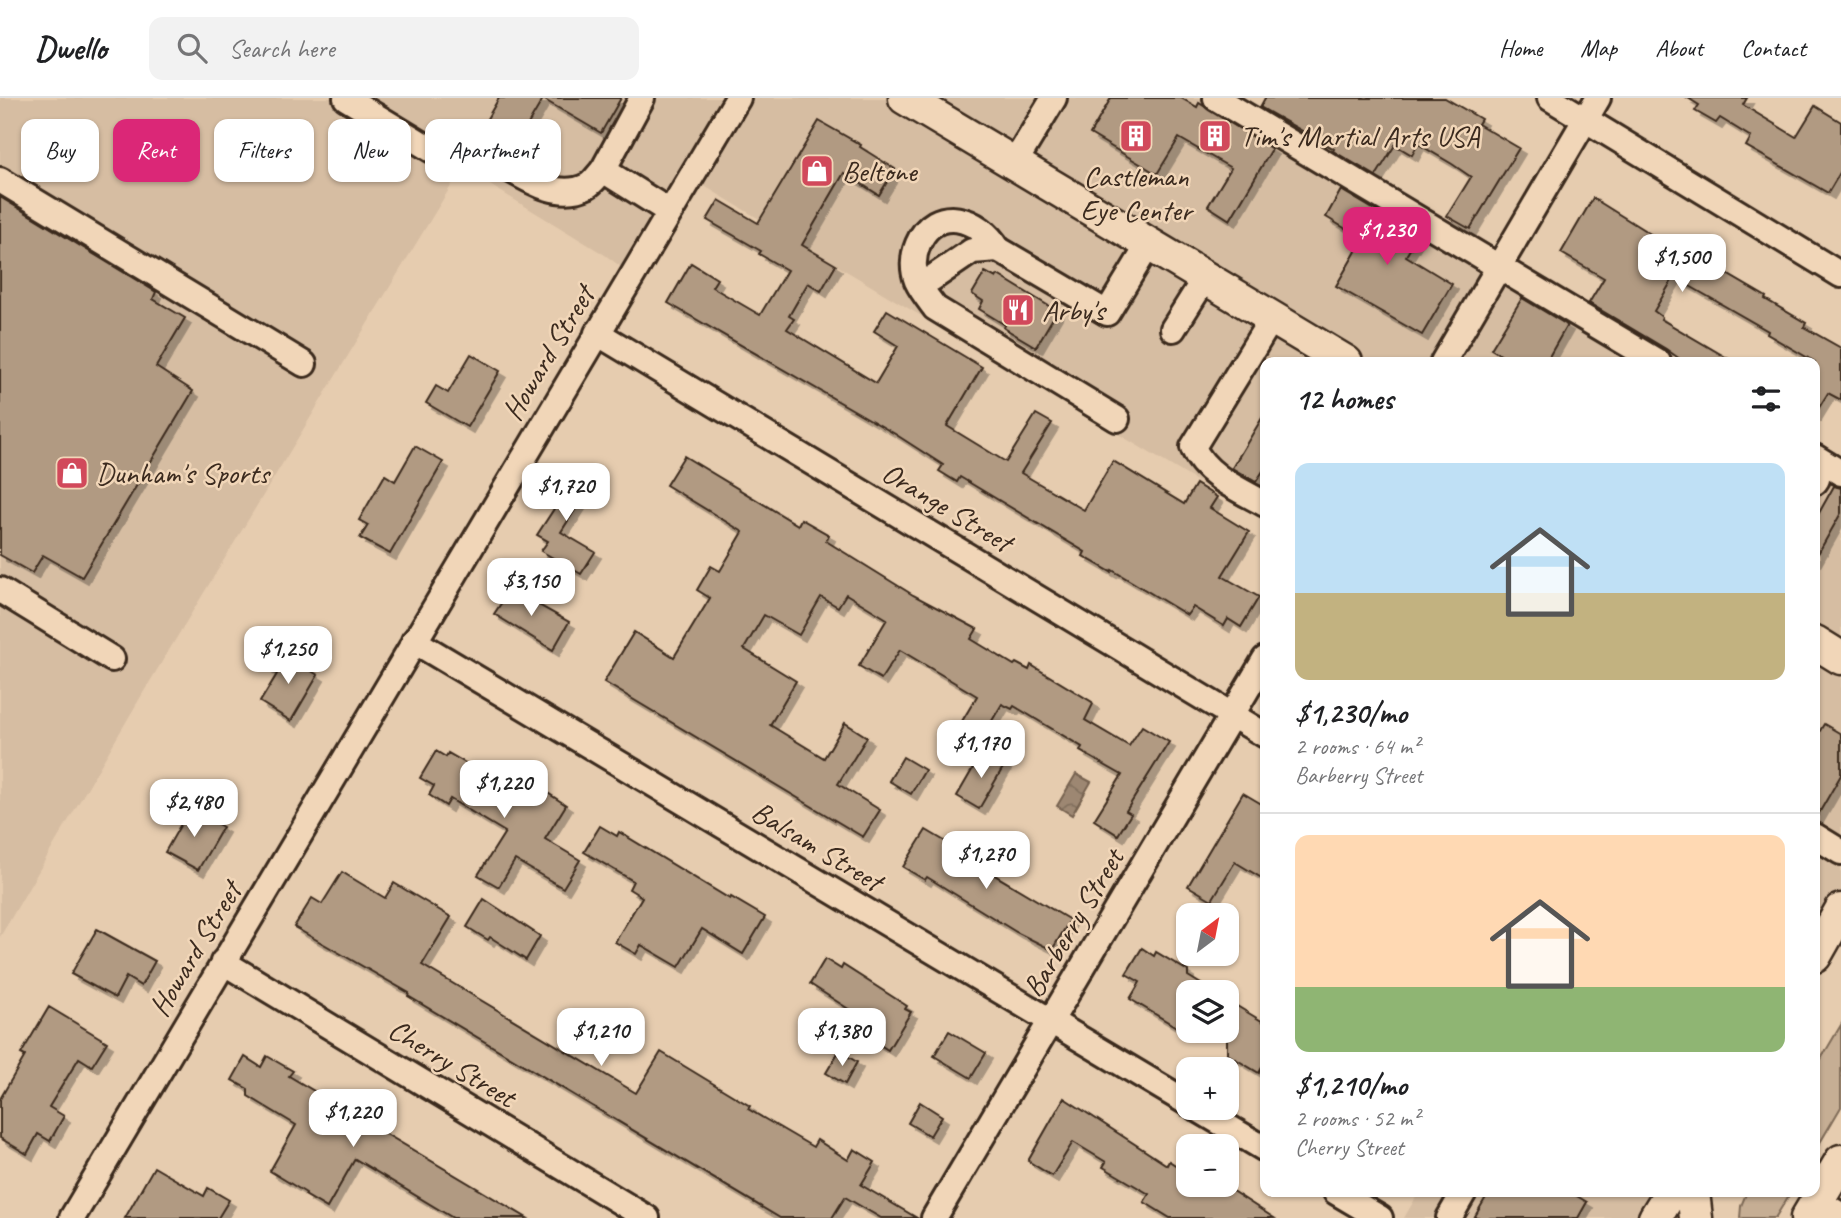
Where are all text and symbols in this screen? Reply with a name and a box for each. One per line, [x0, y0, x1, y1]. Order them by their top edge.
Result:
search box [149, 17, 639, 80]
text: Dwello [35, 27, 107, 69]
icon: search [173, 29, 211, 67]
text: Search here [229, 32, 335, 65]
text: Home [1499, 33, 1542, 63]
text: Map [1580, 33, 1617, 63]
text: About [1655, 33, 1703, 63]
text: Contact [1741, 33, 1806, 63]
building icon: Castleman Eye Center [1117, 117, 1155, 155]
building icon: Tim's Martial Arts USA [1196, 117, 1234, 155]
place label: Tim's Martial Arts USA [1240, 117, 1481, 155]
chip: Buy [21, 119, 99, 182]
chip: Rent [113, 119, 200, 182]
chip: Filters [214, 119, 314, 182]
chip: New [328, 119, 411, 182]
chip: Apartment [425, 119, 561, 182]
shop icon: Beltone [798, 152, 836, 190]
place label: Beltone [842, 152, 919, 190]
place label: Castleman Eye Center [1081, 157, 1195, 229]
pin: $1,230 [1330, 208, 1444, 267]
text: $1,230 [1359, 215, 1415, 244]
pin: $1,500 [1625, 234, 1739, 294]
text: $1,500 [1654, 242, 1710, 271]
street label: Howard Street [493, 275, 605, 427]
restaurant icon: Arby's [999, 291, 1037, 329]
place label: Arby's [1042, 291, 1107, 329]
text: 12 homes [1295, 380, 1393, 418]
icon: filters [1747, 380, 1785, 418]
street label: Orange Street [875, 453, 1022, 563]
shop icon: Dunham's Sports [53, 454, 91, 492]
place label: Dunham's Sports [96, 454, 272, 492]
pin: $1,720 [509, 464, 623, 523]
text: $1,720 [538, 471, 594, 500]
icon: home [1477, 509, 1603, 635]
pin: $3,150 [474, 559, 588, 618]
text: $3,150 [503, 566, 559, 595]
pin: $1,250 [231, 626, 345, 686]
text: $1,250 [260, 634, 316, 663]
text: $1,230/mo [1295, 694, 1407, 732]
pin: $1,170 [924, 720, 1038, 780]
text: $1,170 [953, 728, 1009, 757]
text: 2 rooms · 64 m² [1295, 732, 1419, 761]
pin: $1,220 [447, 760, 561, 820]
text: Barberry Street [1295, 761, 1422, 790]
text: $1,220 [476, 768, 532, 797]
pin: $2,480 [137, 780, 251, 839]
text: $2,480 [166, 787, 222, 816]
street label: Balsam Street [745, 792, 893, 902]
pin: $1,270 [929, 832, 1043, 891]
text: $1,270 [958, 839, 1014, 868]
street label: Barberry Street [1014, 839, 1134, 1004]
street label: Howard Street [140, 871, 252, 1023]
icon: home [1477, 881, 1603, 1007]
north arrow [1176, 903, 1239, 966]
map controls [1176, 903, 1239, 1197]
button: layers [1176, 980, 1239, 1043]
pin: $1,210 [544, 1009, 658, 1068]
pin: $1,380 [785, 1009, 899, 1068]
street label: Cherry Street [381, 1010, 525, 1117]
text: $1,210 [573, 1016, 629, 1045]
text: $1,380 [814, 1016, 870, 1045]
button: + [1176, 1057, 1239, 1120]
text: $1,210/mo [1295, 1066, 1407, 1104]
pin: $1,220 [296, 1090, 410, 1149]
text: $1,220 [325, 1097, 381, 1126]
text: 2 rooms · 52 m² [1295, 1104, 1419, 1133]
text: Cherry Street [1295, 1133, 1404, 1162]
button: − [1176, 1134, 1239, 1197]

